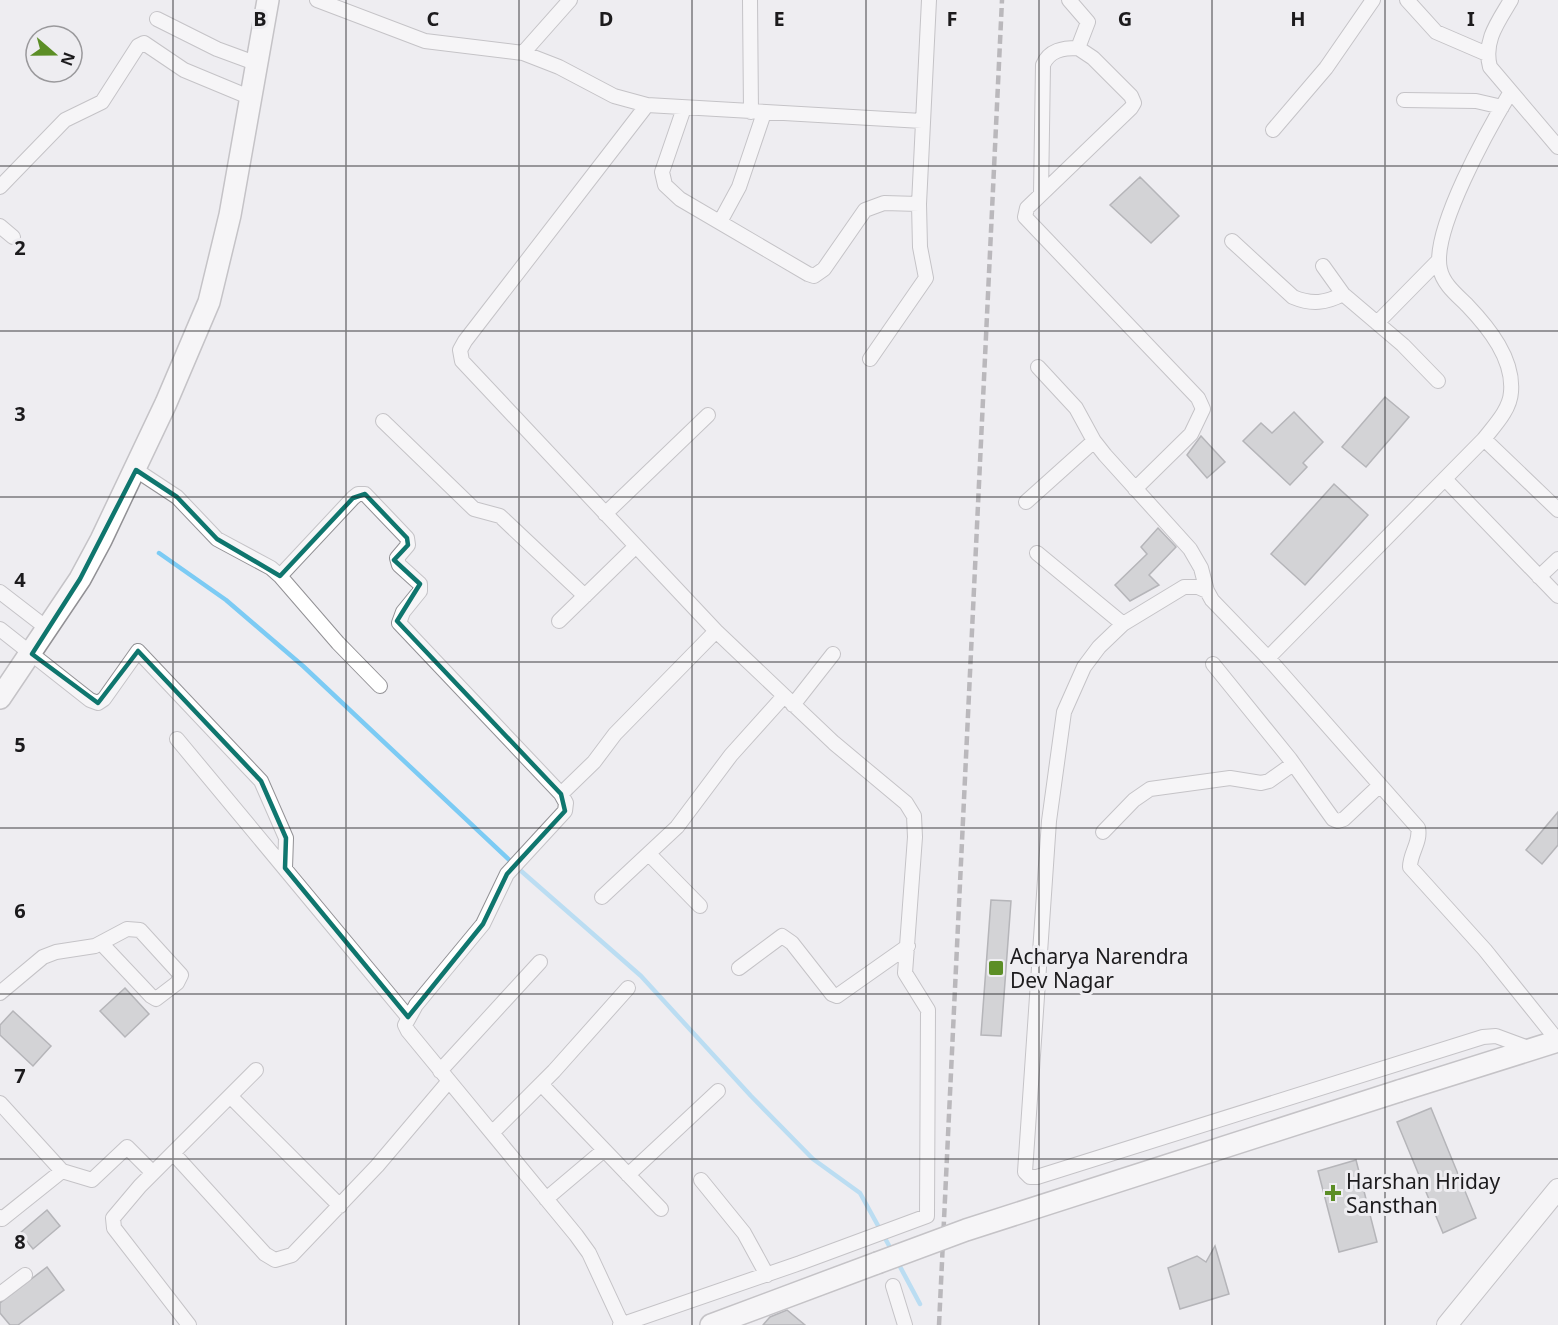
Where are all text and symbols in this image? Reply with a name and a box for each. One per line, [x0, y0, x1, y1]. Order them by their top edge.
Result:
text: B [253, 5, 267, 32]
text: C [427, 5, 440, 32]
text: D [599, 5, 613, 32]
text: E [773, 5, 785, 32]
text: F [947, 5, 957, 32]
text: G [1118, 5, 1132, 32]
text: H [1290, 5, 1306, 32]
text: I [1467, 5, 1475, 32]
north arrow [24, 24, 84, 84]
text: N [56, 49, 81, 69]
text: 2 [14, 234, 26, 261]
text: 3 [14, 400, 26, 427]
text: 4 [14, 566, 26, 593]
text: 5 [14, 731, 26, 758]
text: 6 [14, 897, 26, 924]
place label: Acharya Narendra Dev Nagar [1010, 942, 1189, 994]
marker: Acharya Narendra Dev Nagar [987, 959, 1005, 977]
text: 7 [14, 1062, 26, 1089]
place label: Harshan Hriday Sansthan [1346, 1167, 1501, 1219]
marker: Harshan Hriday Sansthan [1324, 1184, 1342, 1202]
text: 8 [14, 1228, 26, 1255]

